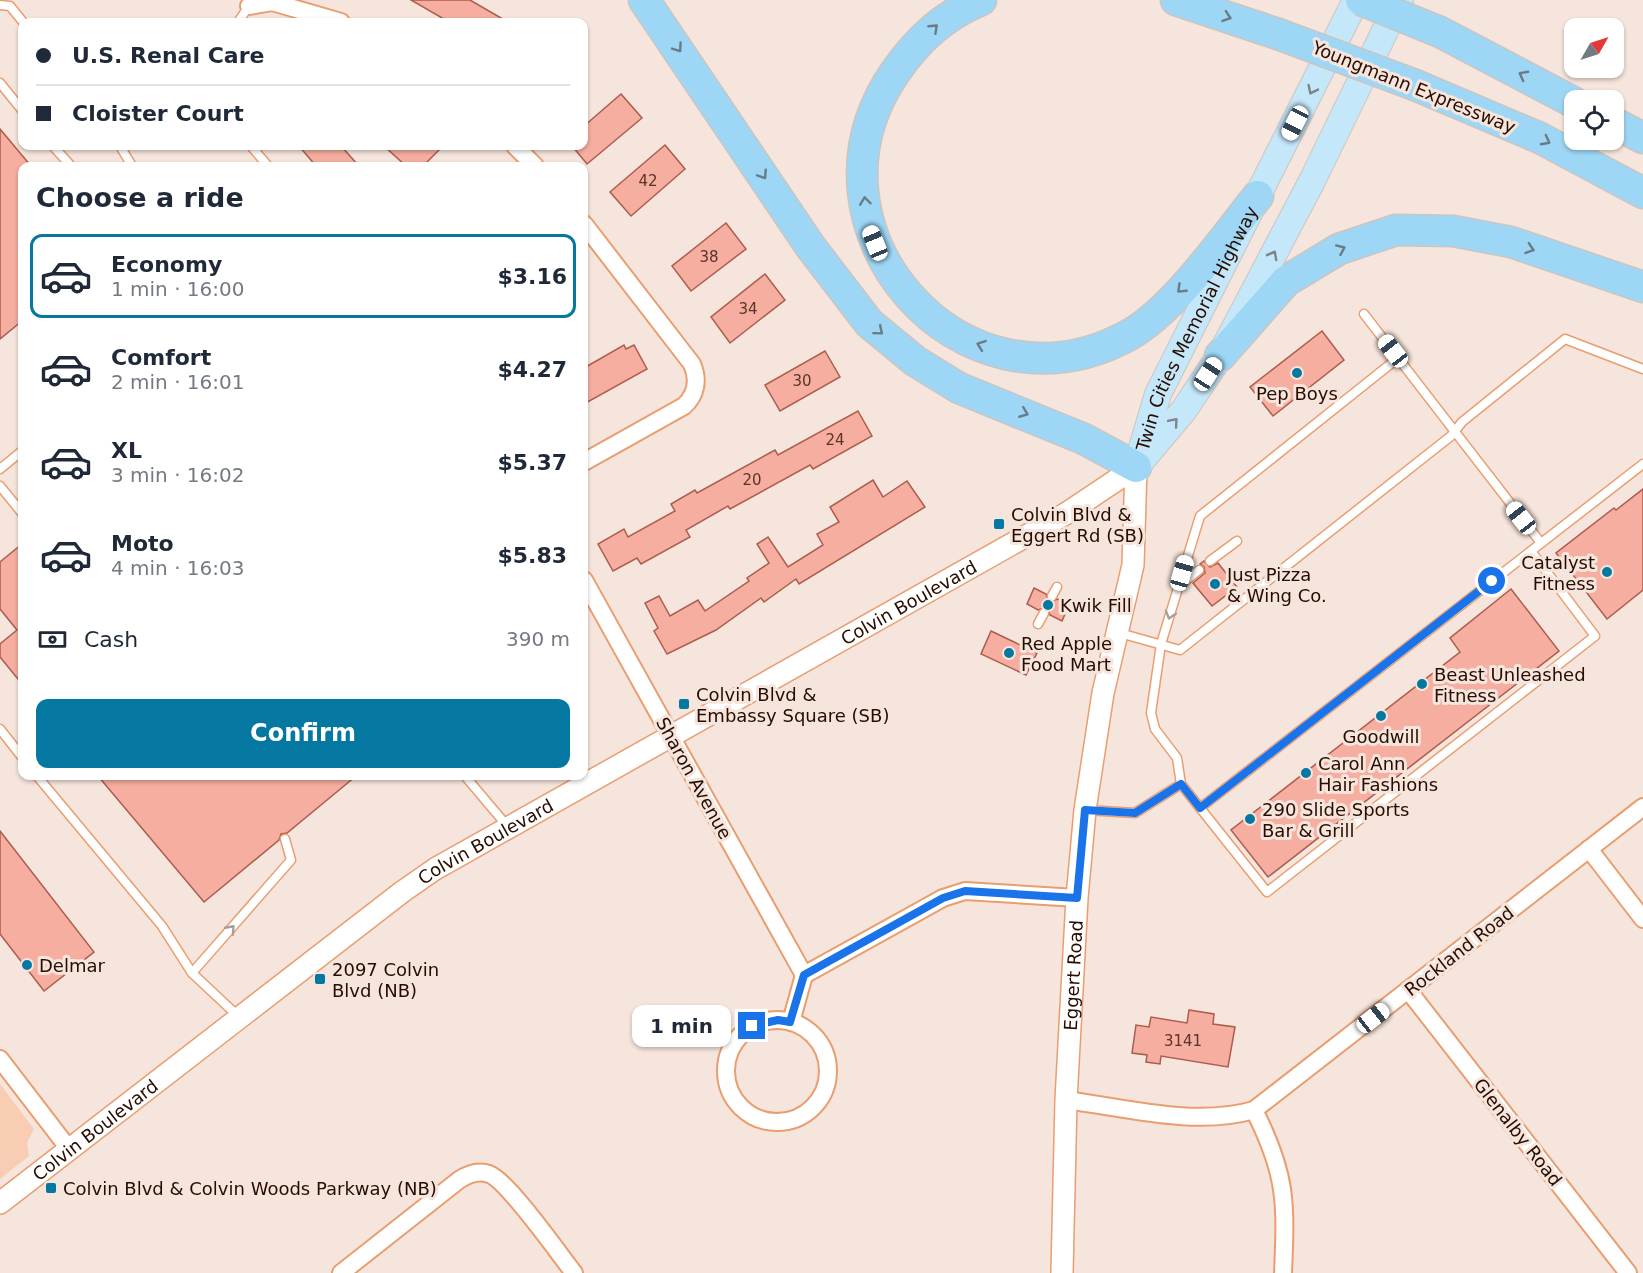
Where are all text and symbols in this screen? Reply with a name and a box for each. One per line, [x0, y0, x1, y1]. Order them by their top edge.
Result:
one-way arrow [1221, 10, 1232, 23]
north arrow [1564, 18, 1624, 78]
map controls [1564, 18, 1624, 150]
one-way arrow [927, 24, 937, 35]
street label: Youngmann Expressway [1308, 36, 1519, 138]
one-way arrow [671, 42, 682, 53]
text: U.S. Renal Care [72, 43, 264, 68]
one-way arrow [1518, 71, 1529, 83]
one-way arrow [1308, 84, 1319, 95]
button: locate [1564, 90, 1624, 150]
text: Cloister Court [72, 101, 244, 126]
car [1279, 103, 1311, 143]
one-way arrow [1540, 134, 1550, 145]
one-way arrow [756, 168, 767, 179]
house number: 42 [638, 172, 658, 190]
text: Choose a ride [36, 182, 244, 213]
one-way arrow [859, 197, 872, 206]
street label: Twin Cities Memorial Highway [1131, 202, 1261, 454]
car [860, 223, 890, 263]
one-way arrow [1524, 241, 1535, 254]
one-way arrow [1334, 245, 1345, 257]
house number: 38 [699, 248, 719, 266]
icon: car [39, 249, 93, 303]
one-way arrow [1266, 250, 1277, 261]
text: Economy [111, 252, 222, 277]
text: $3.16 [497, 264, 567, 289]
text: 1 min · 16:00 [111, 277, 245, 301]
one-way arrow [1177, 282, 1188, 293]
house number: 34 [738, 300, 758, 318]
one-way arrow [872, 324, 883, 335]
car [1375, 331, 1411, 371]
one-way arrow [976, 339, 987, 352]
icon: car [39, 342, 93, 396]
text: Comfort [111, 345, 211, 370]
car [1191, 354, 1225, 394]
text: $4.27 [497, 357, 567, 382]
marker: Pep Boys [1290, 366, 1304, 380]
text: 2 min · 16:01 [111, 370, 245, 394]
house number: 30 [792, 372, 812, 390]
place label: Pep Boys [1256, 383, 1338, 404]
one-way arrow [1018, 406, 1029, 418]
one-way arrow [1167, 418, 1178, 429]
house number: 24 [825, 431, 845, 449]
icon: car [39, 435, 93, 489]
text: XL [111, 438, 142, 463]
text: $5.37 [497, 450, 567, 475]
text: 3 min · 16:02 [111, 463, 245, 487]
house number: 20 [742, 471, 762, 489]
car [1503, 498, 1539, 538]
place label: Colvin Blvd & Eggert Rd (SB) [1011, 504, 1144, 546]
marker: Colvin Blvd & Eggert Rd (SB) [992, 517, 1006, 531]
icon: car [39, 528, 93, 582]
text: Moto [111, 531, 174, 556]
text: $5.83 [497, 543, 567, 568]
place label: Catalyst Fitness [1521, 552, 1595, 594]
car [1168, 553, 1196, 593]
text: 4 min · 16:03 [111, 556, 245, 580]
street label: Colvin Boulevard [837, 556, 980, 649]
place label: Just Pizza & Wing Co. [1226, 564, 1327, 606]
marker: Catalyst Fitness [1600, 565, 1614, 579]
route start [1478, 567, 1505, 594]
marker: Just Pizza & Wing Co. [1208, 577, 1222, 591]
place label: Kwik Fill [1060, 595, 1132, 616]
marker: Kwik Fill [1041, 598, 1055, 612]
one-way arrow [1164, 609, 1177, 620]
icon: cash [36, 623, 69, 656]
text: Cash [84, 627, 138, 652]
text: 390 m [506, 627, 570, 651]
place label: Red Apple Food Mart [1021, 633, 1112, 675]
marker: Red Apple Food Mart [1002, 646, 1016, 660]
place label: Beast Unleashed Fitness [1434, 664, 1586, 706]
marker: Beast Unleashed Fitness [1415, 677, 1429, 691]
place label: Colvin Blvd & Embassy Square (SB) [696, 684, 889, 726]
marker: Colvin Blvd & Embassy Square (SB) [677, 697, 691, 711]
button: Confirm [36, 699, 570, 768]
marker: Goodwill [1374, 709, 1388, 723]
street label: Sharon Avenue [652, 713, 736, 843]
place label: Goodwill [1342, 726, 1420, 747]
place label: Carol Ann Hair Fashions [1318, 753, 1438, 795]
marker: Carol Ann Hair Fashions [1299, 766, 1313, 780]
street label: Colvin Boulevard [414, 794, 557, 888]
place label: 290 Slide Sports Bar & Grill [1262, 799, 1409, 841]
marker: 290 Slide Sports Bar & Grill [1243, 812, 1257, 826]
street label: Rockland Road [1400, 902, 1518, 1000]
street label: Eggert Road [1059, 919, 1086, 1031]
one-way arrow [224, 926, 235, 936]
place label: Delmar [39, 955, 106, 976]
marker: Delmar [20, 958, 34, 972]
place label: 2097 Colvin Blvd (NB) [332, 959, 439, 1001]
marker: 2097 Colvin Blvd (NB) [313, 972, 327, 986]
car [1353, 1000, 1393, 1036]
callout: 1 min [632, 1005, 731, 1047]
route end [738, 1012, 765, 1039]
text: 1 min [650, 1014, 713, 1038]
house number: 3141 [1164, 1032, 1202, 1050]
street label: Glenalby Road [1470, 1074, 1566, 1190]
street label: Colvin Boulevard [28, 1075, 162, 1185]
place label: Colvin Blvd & Colvin Woods Parkway (NB) [63, 1178, 437, 1199]
marker: Colvin Blvd & Colvin Woods Parkway (NB) [44, 1181, 58, 1195]

